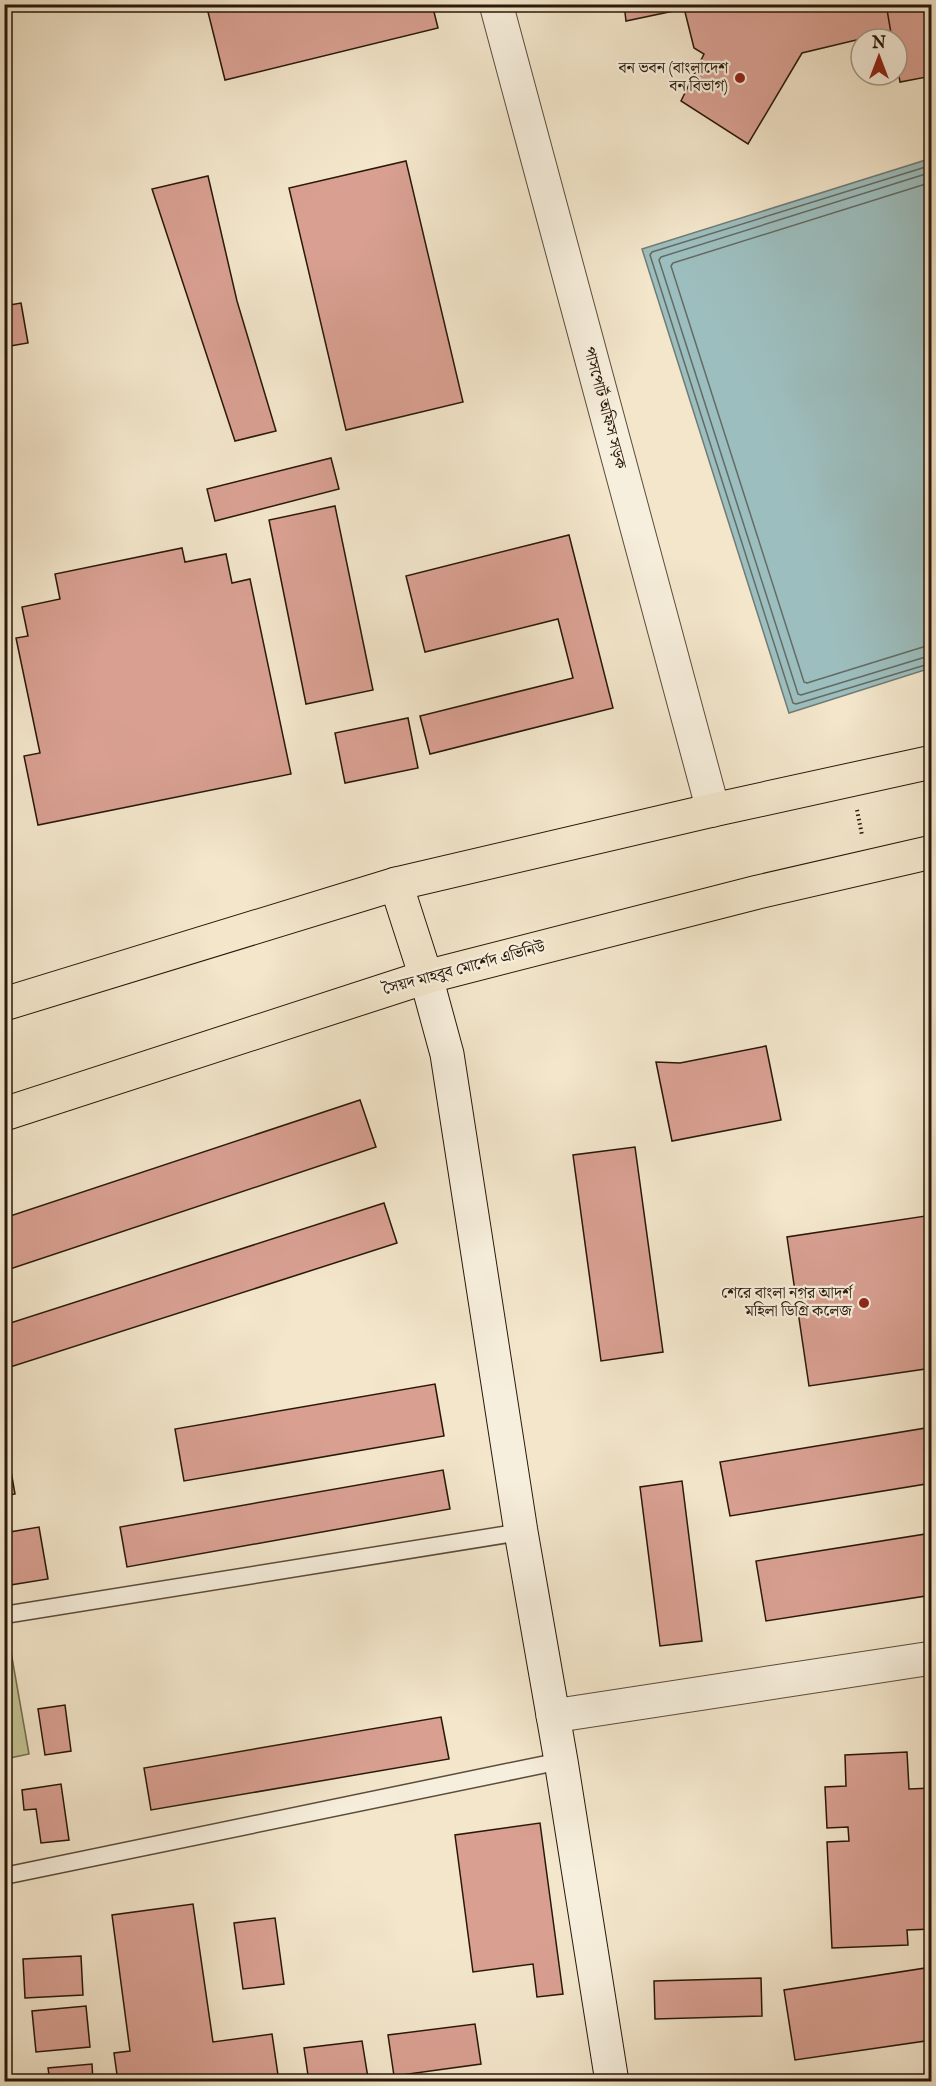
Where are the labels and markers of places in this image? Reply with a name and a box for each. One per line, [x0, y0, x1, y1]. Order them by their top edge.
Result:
place label: বন ভবন (বাংলাদেশ বন বিভাগ) [617, 59, 729, 97]
marker: বন ভবন (বাংলাদেশ বন বিভাগ) [733, 71, 747, 85]
place label: শেরে বাংলা নগর আদর্শ মহিলা ডিগ্রি কলেজ [721, 1284, 854, 1322]
marker: শেরে বাংলা নগর আদর্শ মহিলা ডিগ্রি কলেজ [857, 1296, 871, 1310]

